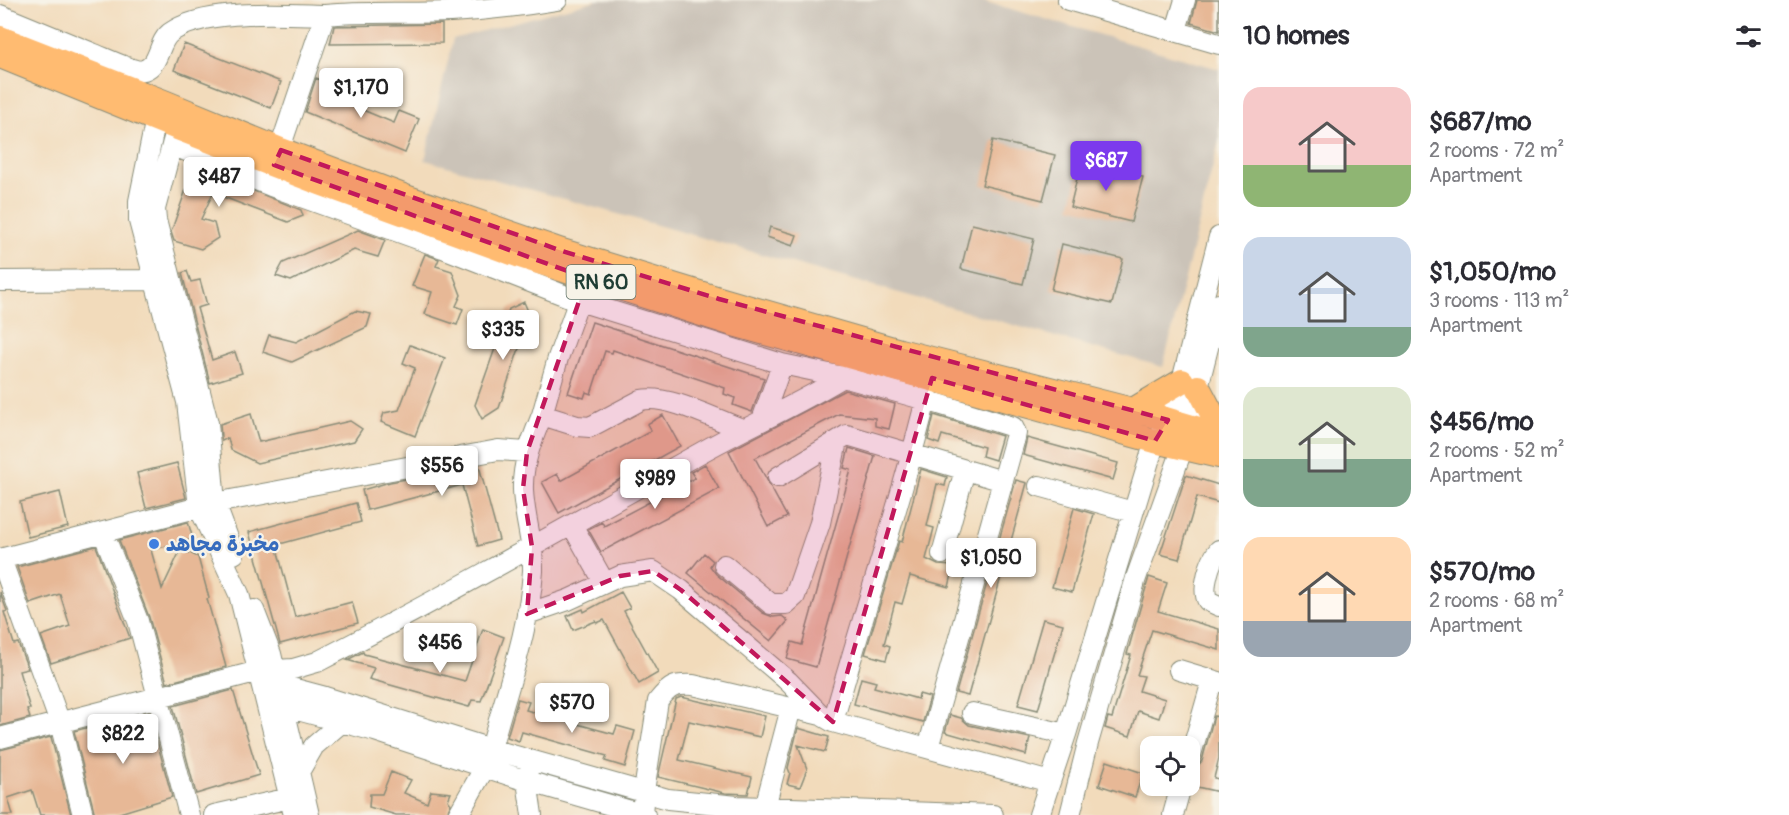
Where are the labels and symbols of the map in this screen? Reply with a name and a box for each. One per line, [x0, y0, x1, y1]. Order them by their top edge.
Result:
pin: $1,170 [312, 68, 410, 119]
pin: $687 [1070, 141, 1142, 192]
pin: $487 [183, 157, 255, 208]
road number: RN 60 [566, 265, 636, 299]
pin: $335 [467, 310, 539, 361]
pin: $556 [406, 446, 478, 497]
pin: $989 [619, 459, 691, 510]
place label: مخبزة مجاهد [166, 531, 280, 558]
marker: مخبزة مجاهد [147, 537, 161, 551]
pin: $1,050 [942, 538, 1040, 589]
pin: $456 [404, 623, 476, 674]
pin: $570 [536, 683, 608, 734]
pin: $822 [87, 714, 159, 765]

